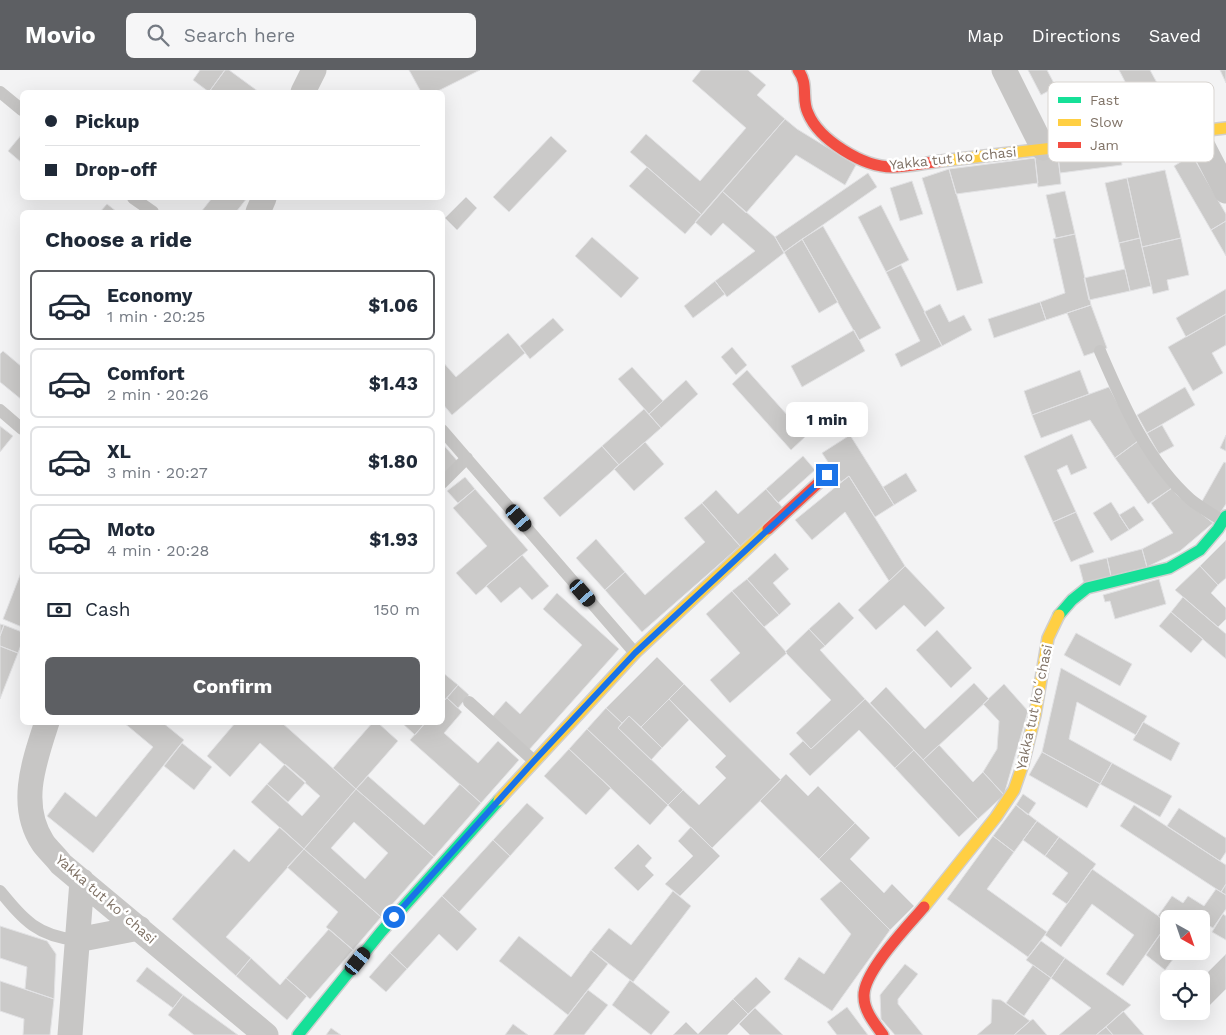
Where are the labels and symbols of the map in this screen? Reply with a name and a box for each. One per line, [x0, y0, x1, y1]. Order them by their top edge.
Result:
legend [1048, 82, 1214, 162]
text: Fast [1090, 92, 1119, 108]
text: Slow [1090, 114, 1123, 130]
text: Jam [1090, 137, 1119, 153]
street label: Yakka tut koʻchasi [889, 143, 1017, 173]
callout: 1 min [786, 402, 868, 438]
route end [816, 464, 838, 486]
car [503, 502, 534, 534]
car [567, 577, 598, 609]
street label: Yakka tut koʻchasi [1013, 643, 1055, 771]
street label: Yakka tut koʻchasi [53, 851, 159, 947]
route start [383, 906, 405, 928]
north arrow [1160, 910, 1210, 960]
car [342, 945, 373, 977]

